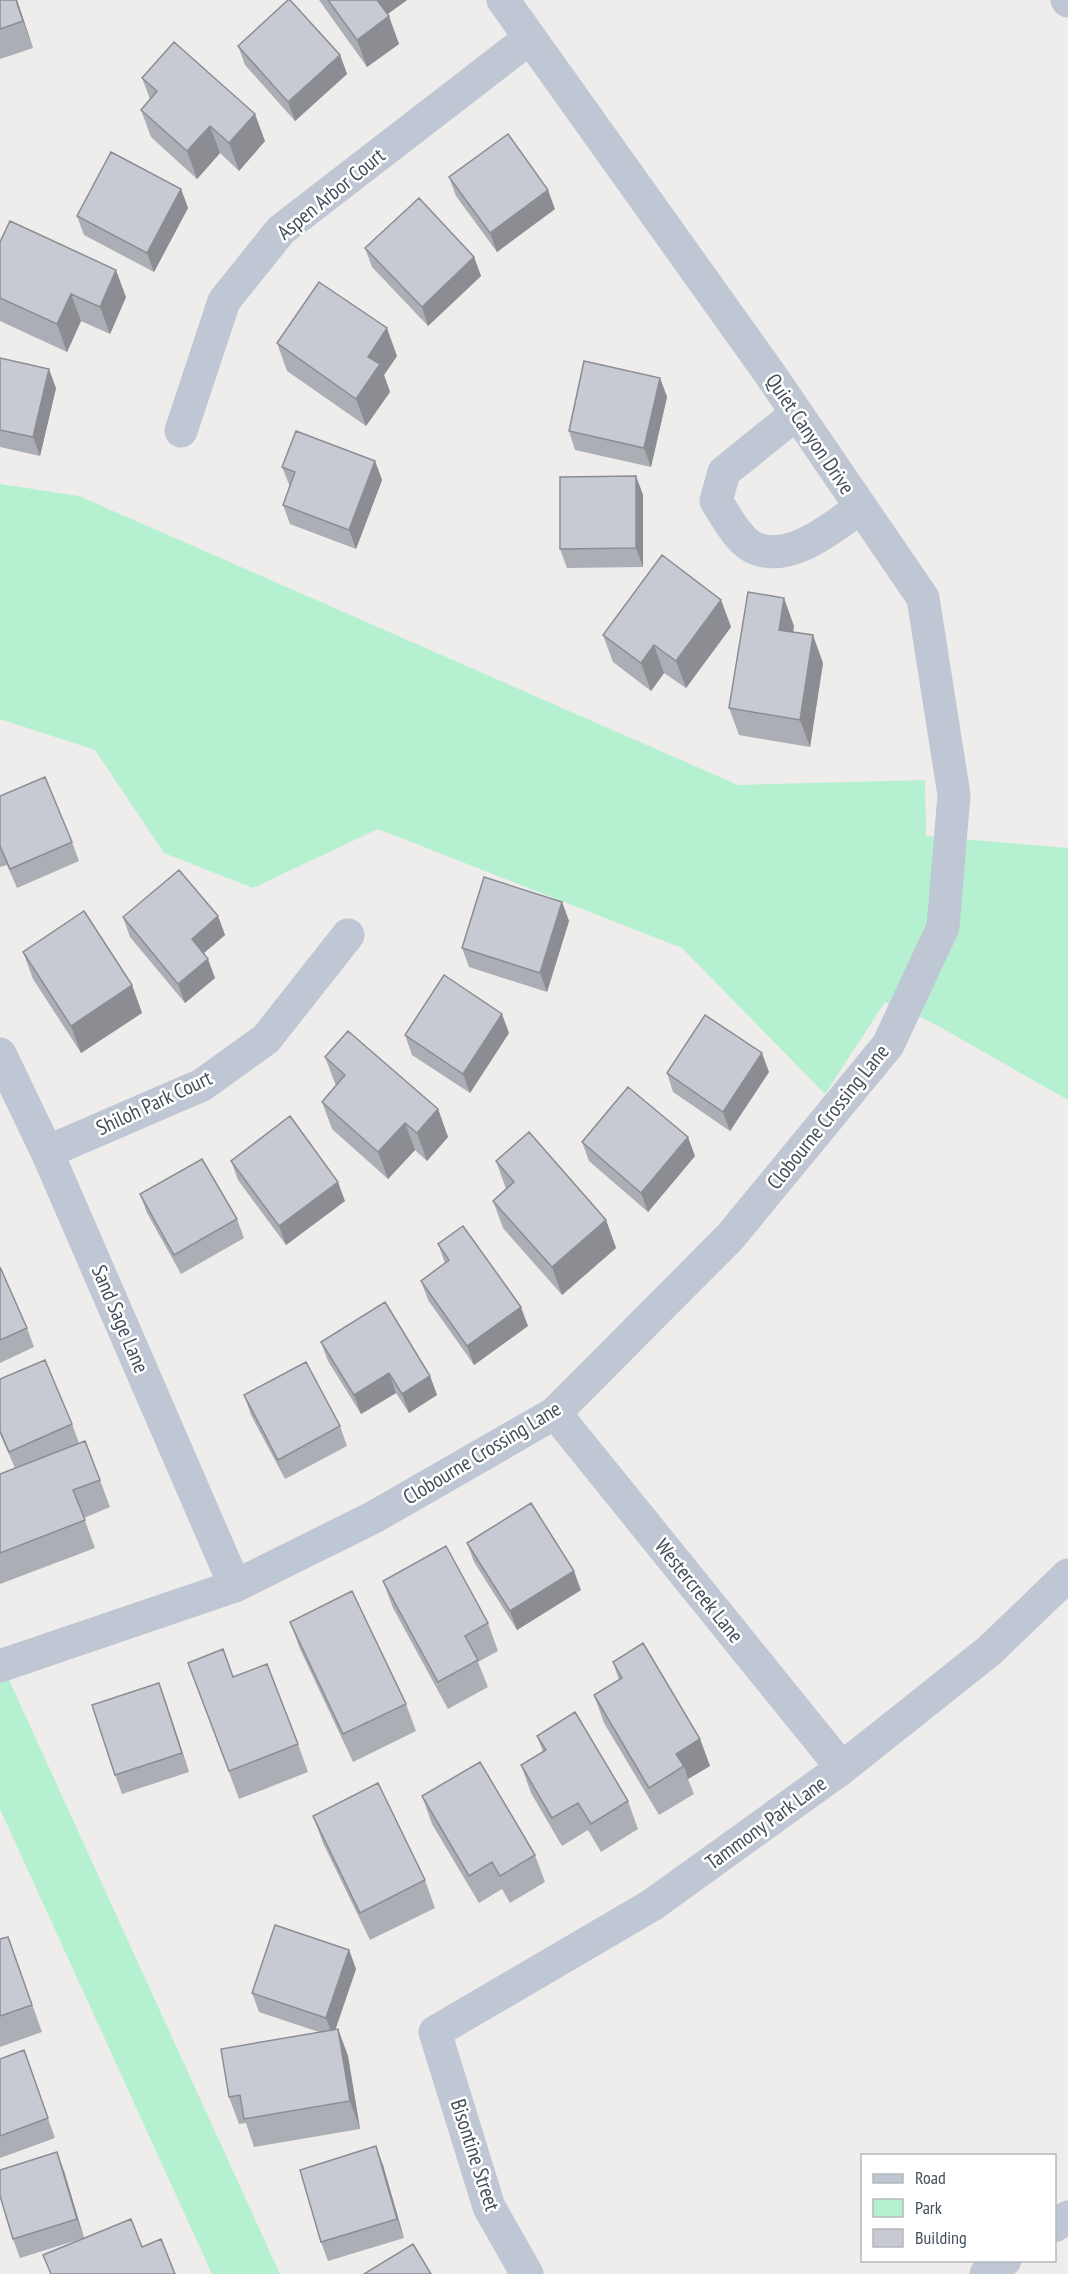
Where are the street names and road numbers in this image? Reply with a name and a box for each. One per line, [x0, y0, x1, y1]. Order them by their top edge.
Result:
street label: Aspen Arbor Court [271, 142, 390, 245]
street label: Quiet Canyon Drive [760, 368, 861, 499]
street label: Clobourne Crossing Lane [761, 1038, 895, 1195]
street label: Shiloh Park Court [92, 1064, 216, 1141]
street label: Sand Sage Lane [86, 1261, 155, 1377]
street label: Clobourne Crossing Lane [398, 1395, 566, 1510]
street label: Westercreek Lane [649, 1533, 750, 1648]
street label: Tammony Park Lane [700, 1770, 832, 1876]
street label: Bisontine Street [445, 2096, 506, 2214]

